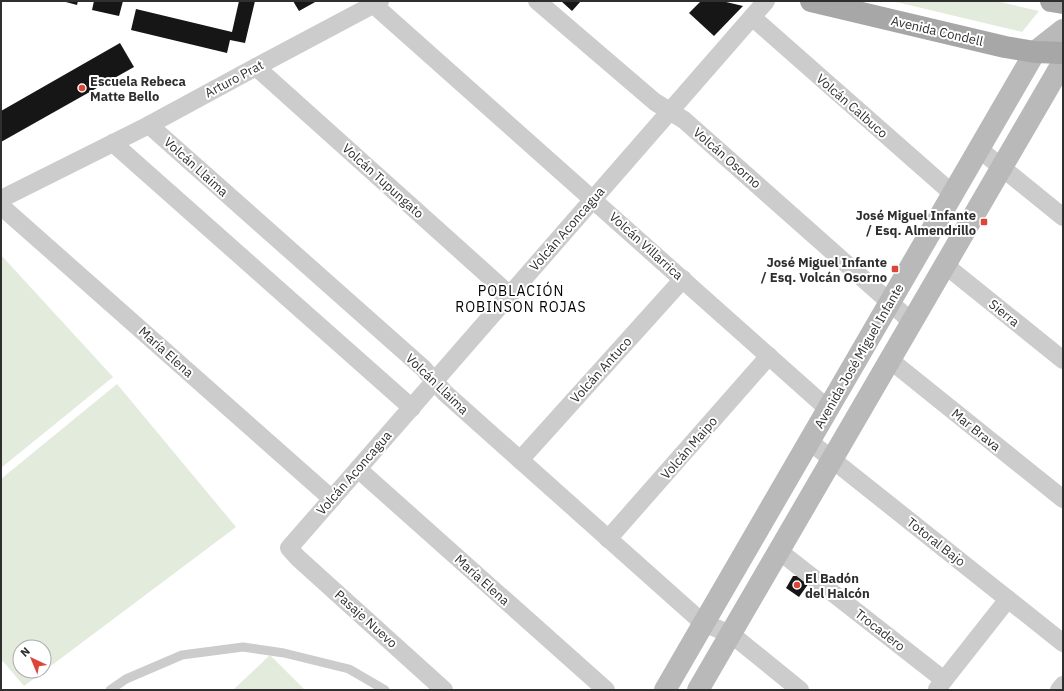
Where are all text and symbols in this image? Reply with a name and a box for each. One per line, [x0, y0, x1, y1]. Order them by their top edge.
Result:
street label: Avenida Condell [889, 12, 985, 50]
street label: Arturo Prat [202, 56, 266, 102]
street label: Volcán Calbuco [813, 70, 891, 142]
place label: Escuela Rebeca Matte Bello [90, 73, 186, 105]
marker: Escuela Rebeca Matte Bello [77, 83, 87, 93]
street label: Volcán Osorno [690, 124, 764, 192]
street label: Volcán Llaima [160, 134, 232, 200]
street label: Volcán Tupungato [339, 140, 427, 222]
street label: Volcán Aconcagua [526, 183, 608, 275]
place label: José Miguel Infante / Esq. Almendrillo [855, 207, 976, 239]
street label: Volcán Villarrica [606, 208, 687, 284]
marker: José Miguel Infante / Esq. Almendrillo [979, 217, 989, 227]
place label: José Miguel Infante / Esq. Volcán Osorno [761, 254, 887, 286]
marker: José Miguel Infante / Esq. Volcán Osorno [890, 264, 900, 274]
street label: Avenida José Miguel Infante [810, 280, 908, 432]
district label: POBLACIÓN ROBINSON ROJAS [455, 281, 587, 316]
street label: Sierra [985, 296, 1023, 330]
street label: María Elena [135, 323, 197, 381]
street label: Volcán Antuco [567, 333, 635, 407]
street label: Volcán Llaima [402, 350, 472, 418]
street label: Mar Brava [948, 405, 1004, 455]
street label: Volcán Maipo [657, 413, 721, 483]
street label: Volcán Aconcagua [313, 427, 395, 519]
street label: Totoral Bajo [903, 514, 969, 570]
street label: María Elena [451, 551, 513, 609]
place label: El Badón del Halcón [805, 570, 870, 602]
marker: El Badón del Halcón [792, 580, 802, 590]
street label: Pasaje Nuevo [331, 586, 401, 652]
street label: Trocadero [852, 605, 908, 655]
north arrow [12, 639, 52, 679]
text: N [17, 644, 33, 660]

